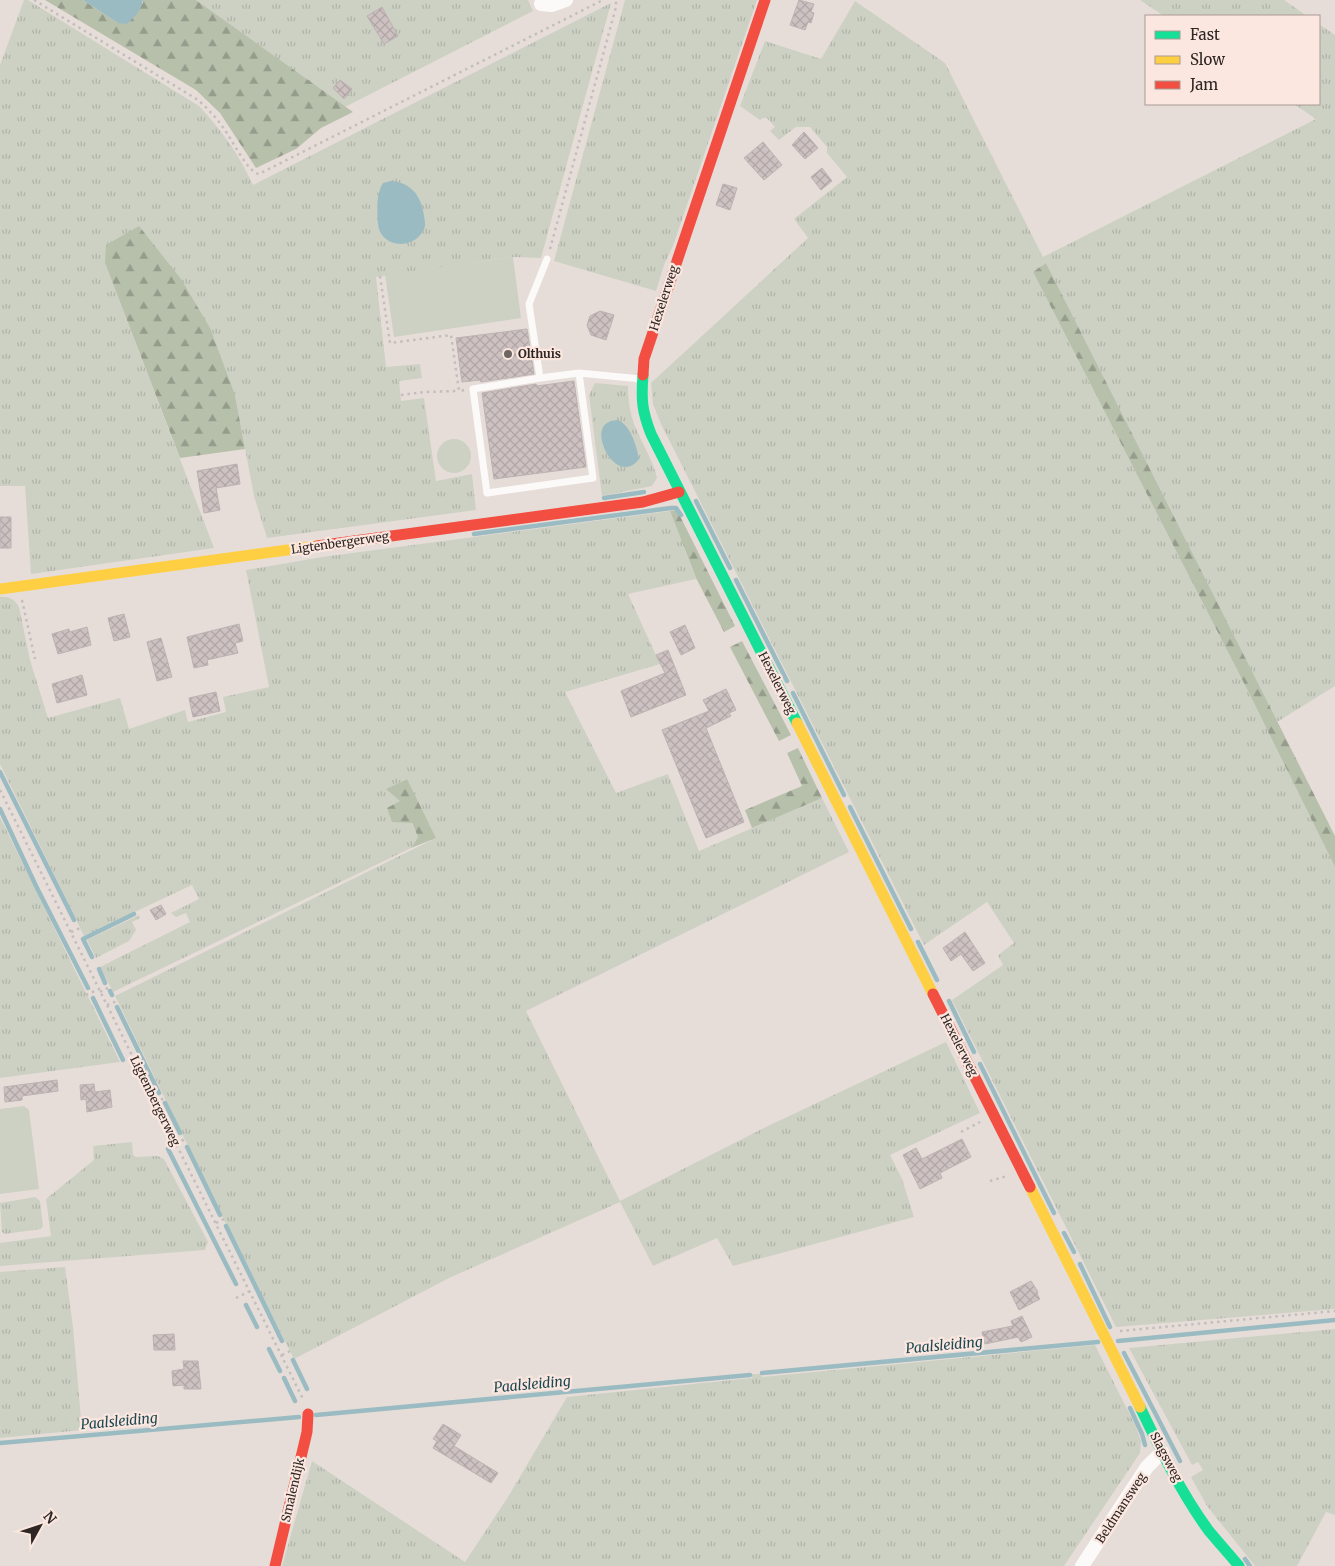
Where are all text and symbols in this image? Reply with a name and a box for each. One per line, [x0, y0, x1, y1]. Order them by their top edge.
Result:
legend [1145, 15, 1320, 105]
text: Fast [1190, 25, 1220, 44]
text: Slow [1190, 50, 1225, 69]
text: Jam [1189, 75, 1218, 94]
street label: Hexelerweg [646, 262, 681, 333]
place label: Olthuis [518, 346, 561, 361]
marker: Olthuis [502, 348, 514, 360]
street label: Ligtenbergerweg [290, 528, 391, 557]
street label: Hexelerweg [755, 649, 800, 717]
street label: Hexelerweg [937, 1011, 982, 1079]
street label: Ligtenbergerweg [127, 1053, 184, 1149]
water label: Paalsleiding [905, 1333, 984, 1357]
water label: Paalsleiding [493, 1372, 572, 1396]
water label: Paalsleiding [80, 1409, 159, 1433]
street label: Slagsweg [1147, 1429, 1186, 1485]
street label: Smalendijk [278, 1456, 307, 1523]
street label: Beldmansweg [1092, 1469, 1149, 1546]
north arrow [15, 1501, 65, 1551]
text: N [40, 1508, 60, 1528]

